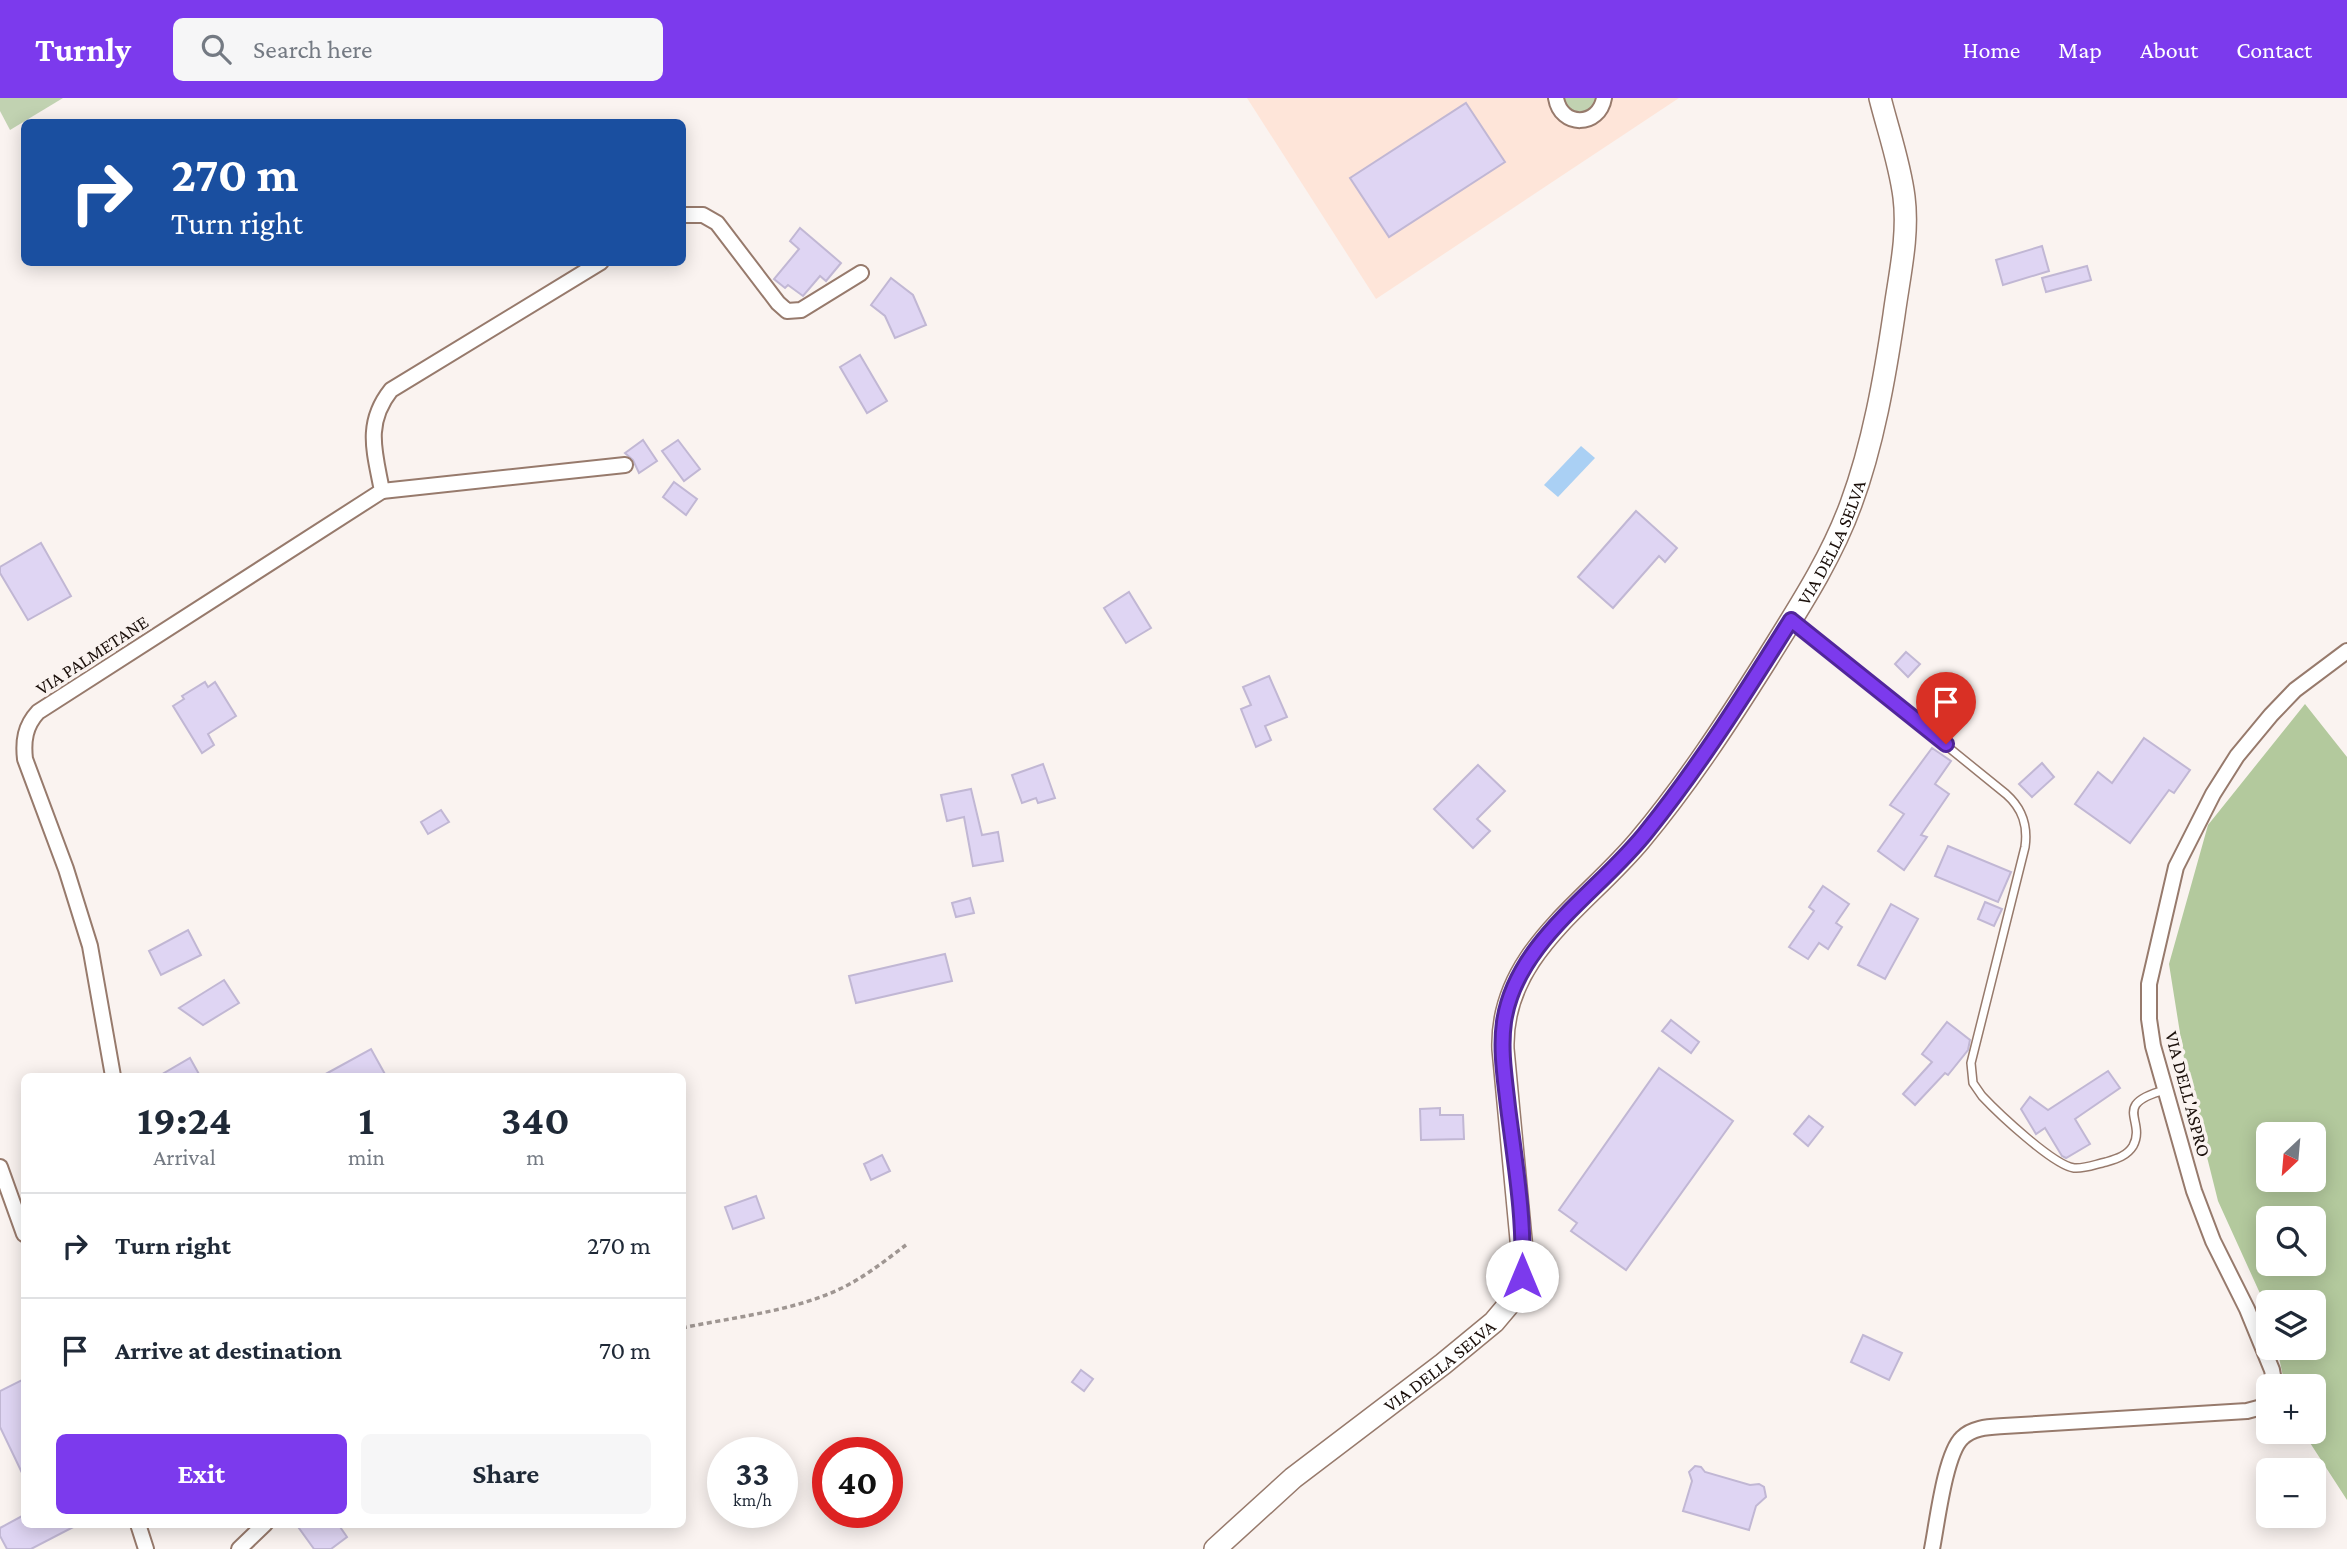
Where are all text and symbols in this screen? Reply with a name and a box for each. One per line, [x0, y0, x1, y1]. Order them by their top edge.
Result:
search box [173, 18, 663, 81]
icon: search [197, 30, 235, 68]
text: Turnly [35, 31, 131, 68]
text: Search here [253, 35, 372, 64]
text: Home [1963, 36, 2020, 63]
text: Map [2058, 36, 2102, 63]
text: About [2140, 36, 2198, 63]
text: Contact [2236, 36, 2312, 63]
icon: right [56, 147, 147, 238]
text: 270 m [171, 147, 299, 202]
text: Turn right [171, 205, 303, 241]
street label: VIA DELLA SELVA [1792, 477, 1869, 609]
street label: VIA PALMETANE [32, 611, 152, 699]
pin [1916, 672, 1976, 744]
icon: arrive [1927, 683, 1965, 721]
street label: VIA DELL'ASPRO [2161, 1029, 2215, 1159]
text: 19:24 [137, 1096, 232, 1143]
text: 1 [358, 1096, 374, 1143]
text: 340 [501, 1096, 570, 1143]
north arrow [2256, 1122, 2326, 1192]
map controls [2256, 1122, 2326, 1528]
text: Arrival [153, 1144, 216, 1170]
text: min [348, 1144, 385, 1170]
text: m [526, 1144, 545, 1170]
button: search [2256, 1206, 2326, 1276]
icon: right [56, 1227, 94, 1265]
text: Turn right [115, 1231, 231, 1260]
text: 270 m [587, 1231, 651, 1260]
position arrow [1485, 1239, 1559, 1313]
button: layers [2256, 1290, 2326, 1360]
street label: VIA DELLA SELVA [1379, 1315, 1499, 1416]
icon: arrive [56, 1332, 94, 1370]
text: Arrive at destination [115, 1336, 342, 1365]
text: 70 m [599, 1336, 651, 1365]
button: + [2256, 1374, 2326, 1444]
button: Exit [56, 1434, 347, 1514]
button: Share [361, 1434, 651, 1514]
speed limit sign: 40 [812, 1437, 903, 1528]
text: 33 [735, 1454, 770, 1493]
button: − [2256, 1458, 2326, 1528]
text: km/h [733, 1490, 772, 1510]

